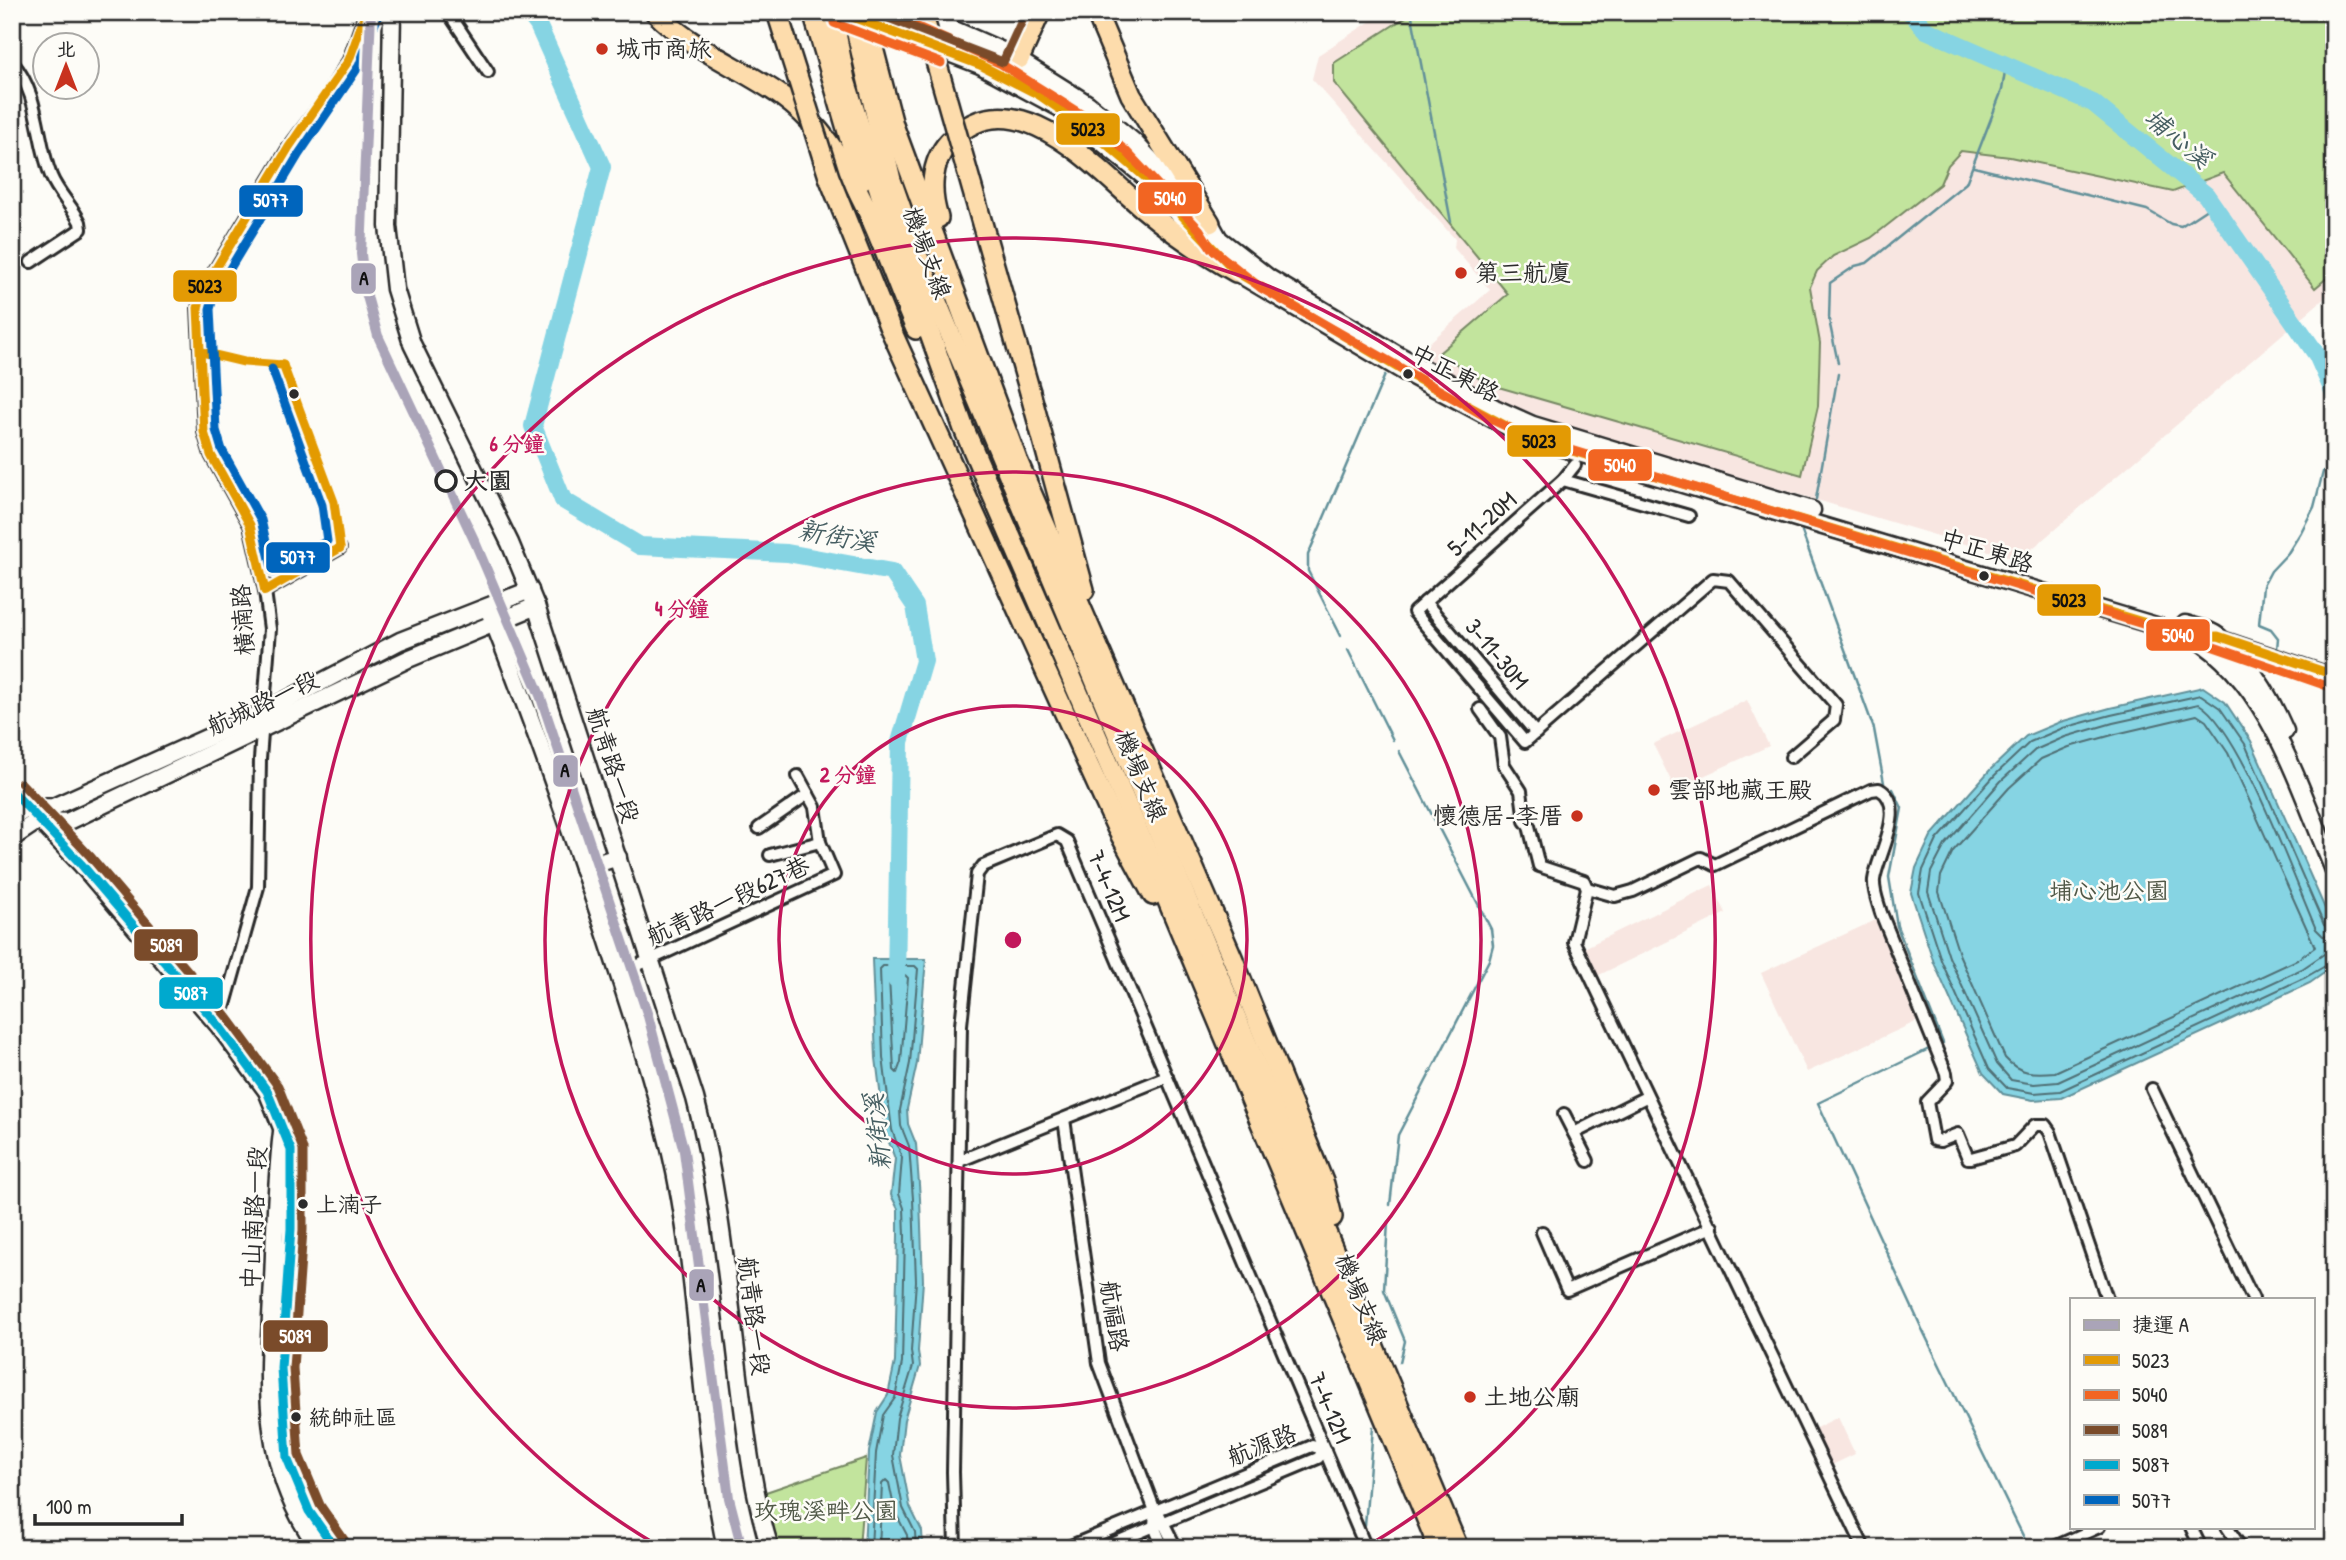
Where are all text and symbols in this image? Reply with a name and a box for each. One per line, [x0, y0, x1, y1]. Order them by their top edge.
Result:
north arrow [32, 32, 102, 102]
place label: 城市商旅 [616, 32, 712, 64]
text: 北 [56, 36, 76, 62]
marker: 城市商旅 [594, 41, 610, 57]
water label: 埔心溪 [2137, 99, 2221, 177]
line badge: 5023 [1055, 112, 1121, 146]
text: 5023 [1071, 116, 1105, 142]
line badge: 5040 [1137, 181, 1203, 215]
line badge: 5077 [238, 184, 304, 218]
text: 5040 [1154, 185, 1187, 211]
text: 5077 [253, 187, 289, 213]
street label: 機場支線 [896, 202, 959, 303]
place label: 第三航廈 [1475, 256, 1571, 288]
line badge: A [350, 262, 377, 295]
text: A [359, 265, 369, 291]
marker: 第三航廈 [1453, 265, 1469, 281]
line badge: 5023 [172, 269, 238, 303]
text: 5023 [188, 273, 222, 299]
street label: 中正東路 [1406, 335, 1505, 409]
unlabelled marker [1401, 367, 1415, 381]
unlabelled marker [287, 387, 301, 401]
line badge: 5023 [1506, 424, 1572, 458]
text: 5023 [1522, 428, 1556, 454]
text: 6 分鐘 [489, 429, 545, 458]
line badge: 5040 [1587, 448, 1653, 482]
text: 5040 [1604, 452, 1637, 478]
place label: 大園 [464, 464, 512, 496]
marker: 大園 [435, 470, 457, 492]
street label: 5-11-20M [1440, 484, 1523, 563]
water label: 新街溪 [796, 511, 880, 560]
street label: 中正東路 [1937, 521, 2038, 579]
line badge: 5077 [265, 541, 331, 574]
text: 5077 [280, 544, 316, 570]
unlabelled marker [1977, 569, 1991, 583]
street label: 橫湳路 [224, 583, 260, 657]
line badge: 5023 [2036, 583, 2102, 617]
text: 5023 [2052, 587, 2086, 613]
text: 4 分鐘 [655, 594, 709, 623]
street label: 3-11-30M [1459, 611, 1537, 696]
line badge: 5040 [2145, 618, 2211, 652]
text: 5040 [2162, 622, 2195, 648]
street label: 航城路一段 [201, 662, 324, 742]
street label: 航青路一段 [580, 703, 648, 827]
street label: 機場支線 [1108, 725, 1175, 826]
line badge: A [552, 754, 579, 788]
text: A [560, 757, 570, 783]
text: 2 分鐘 [820, 760, 876, 789]
place label: 雲部地藏王殿 [1668, 773, 1812, 805]
marker: 雲部地藏王殿 [1646, 782, 1662, 798]
place label: 懷德居-李厝 [1433, 799, 1563, 831]
marker: 懷德居-李厝 [1569, 808, 1585, 824]
street label: 7-4-12M [1081, 845, 1139, 926]
street label: 航青路一段627巷 [641, 848, 814, 952]
park label: 埔心池公園 [2049, 874, 2169, 906]
line badge: 5089 [133, 928, 199, 962]
centre of rings [1001, 928, 1025, 952]
text: 5089 [150, 932, 182, 958]
line badge: 5087 [158, 976, 224, 1010]
text: 5087 [174, 980, 208, 1006]
water label: 新街溪 [855, 1089, 898, 1173]
street label: 中山南路一段 [233, 1145, 273, 1291]
place label: 上湳子 [316, 1189, 382, 1219]
marker: 上湳子 [296, 1197, 310, 1211]
street label: 機場支線 [1328, 1248, 1395, 1349]
street label: 航青路一段 [732, 1254, 778, 1377]
line badge: A [688, 1268, 715, 1302]
text: A [696, 1272, 706, 1298]
street label: 航福路 [1094, 1278, 1136, 1354]
legend [2070, 1298, 2314, 1528]
text: 捷運 A [2132, 1310, 2189, 1339]
line badge: 5089 [262, 1319, 329, 1353]
text: 5089 [279, 1323, 311, 1349]
text: 5023 [2132, 1346, 2170, 1375]
street label: 7-4-12M [1302, 1367, 1360, 1448]
place label: 土地公廟 [1484, 1380, 1580, 1412]
text: 5040 [2132, 1380, 2168, 1409]
marker: 土地公廟 [1462, 1389, 1478, 1405]
place label: 統帥社區 [309, 1402, 397, 1432]
marker: 統帥社區 [289, 1410, 303, 1424]
street label: 航源路 [1222, 1416, 1301, 1472]
text: 5089 [2132, 1416, 2167, 1445]
text: 5087 [2132, 1450, 2170, 1479]
scale bar [35, 1483, 182, 1527]
text: 5077 [2132, 1486, 2171, 1515]
text: 100 m [46, 1492, 92, 1521]
park label: 玫瑰溪畔公園 [754, 1494, 898, 1526]

